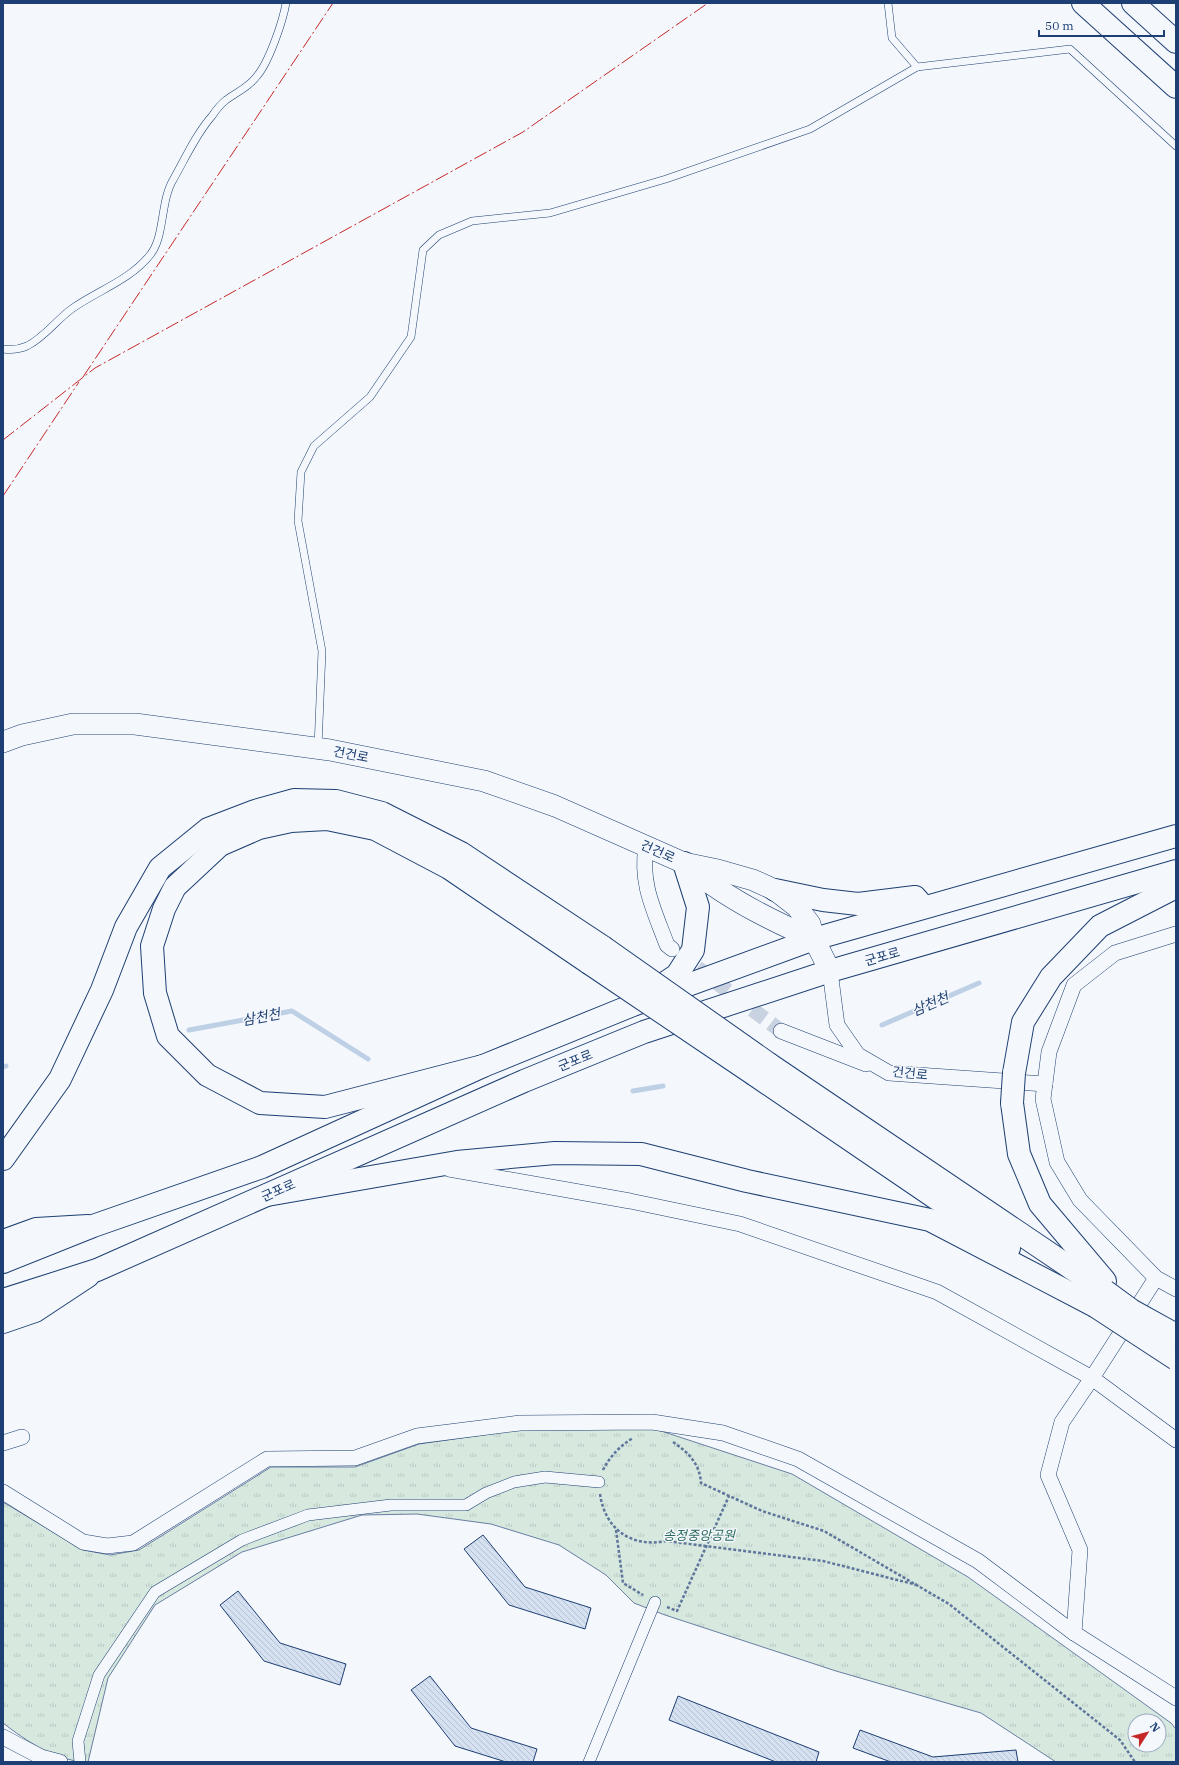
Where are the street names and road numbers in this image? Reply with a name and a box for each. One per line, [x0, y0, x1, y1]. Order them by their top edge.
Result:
street label: 건건로 [332, 743, 370, 766]
street label: 건건로 [638, 836, 678, 867]
street label: 군포로 [863, 943, 902, 970]
street label: 군포로 [555, 1046, 595, 1075]
street label: 건건로 [891, 1063, 929, 1084]
street label: 군포로 [258, 1175, 298, 1206]

